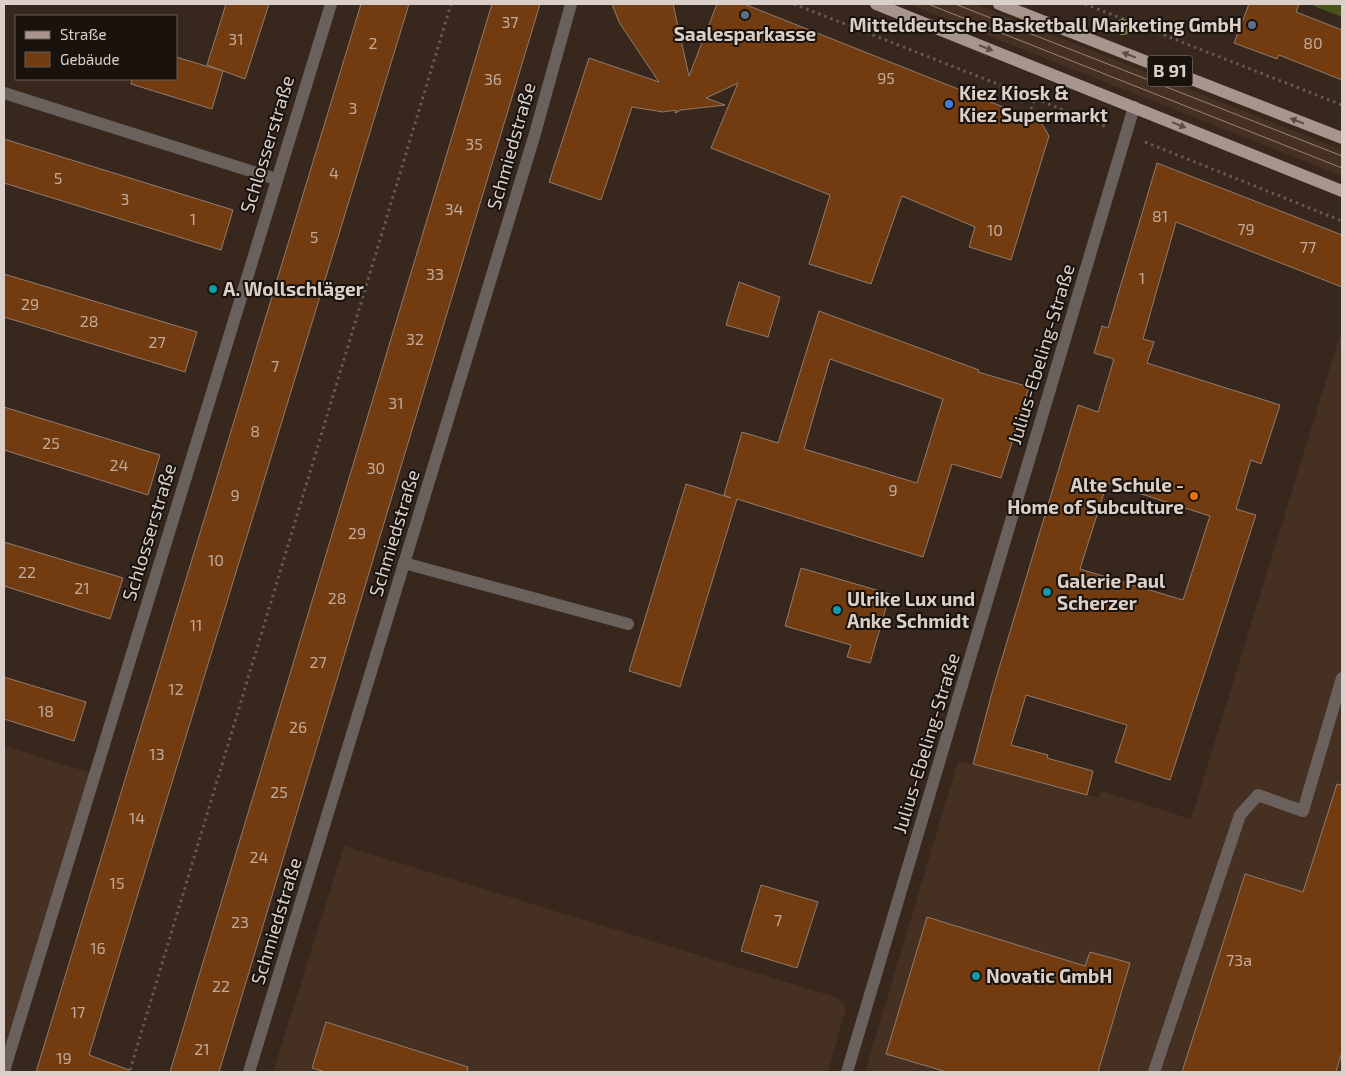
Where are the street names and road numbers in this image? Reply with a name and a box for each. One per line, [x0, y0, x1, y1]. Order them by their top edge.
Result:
road number: B 91 [1148, 56, 1192, 86]
street label: Schlosserstraße [235, 72, 298, 215]
street label: Schmiedstraße [481, 80, 540, 212]
street label: Julius-Ebeling-Straße [1002, 261, 1079, 447]
street label: Schlosserstraße [117, 460, 180, 603]
street label: Schmiedstraße [363, 467, 424, 599]
street label: Julius-Ebeling-Straße [887, 650, 964, 836]
street label: Schmiedstraße [245, 855, 306, 987]

